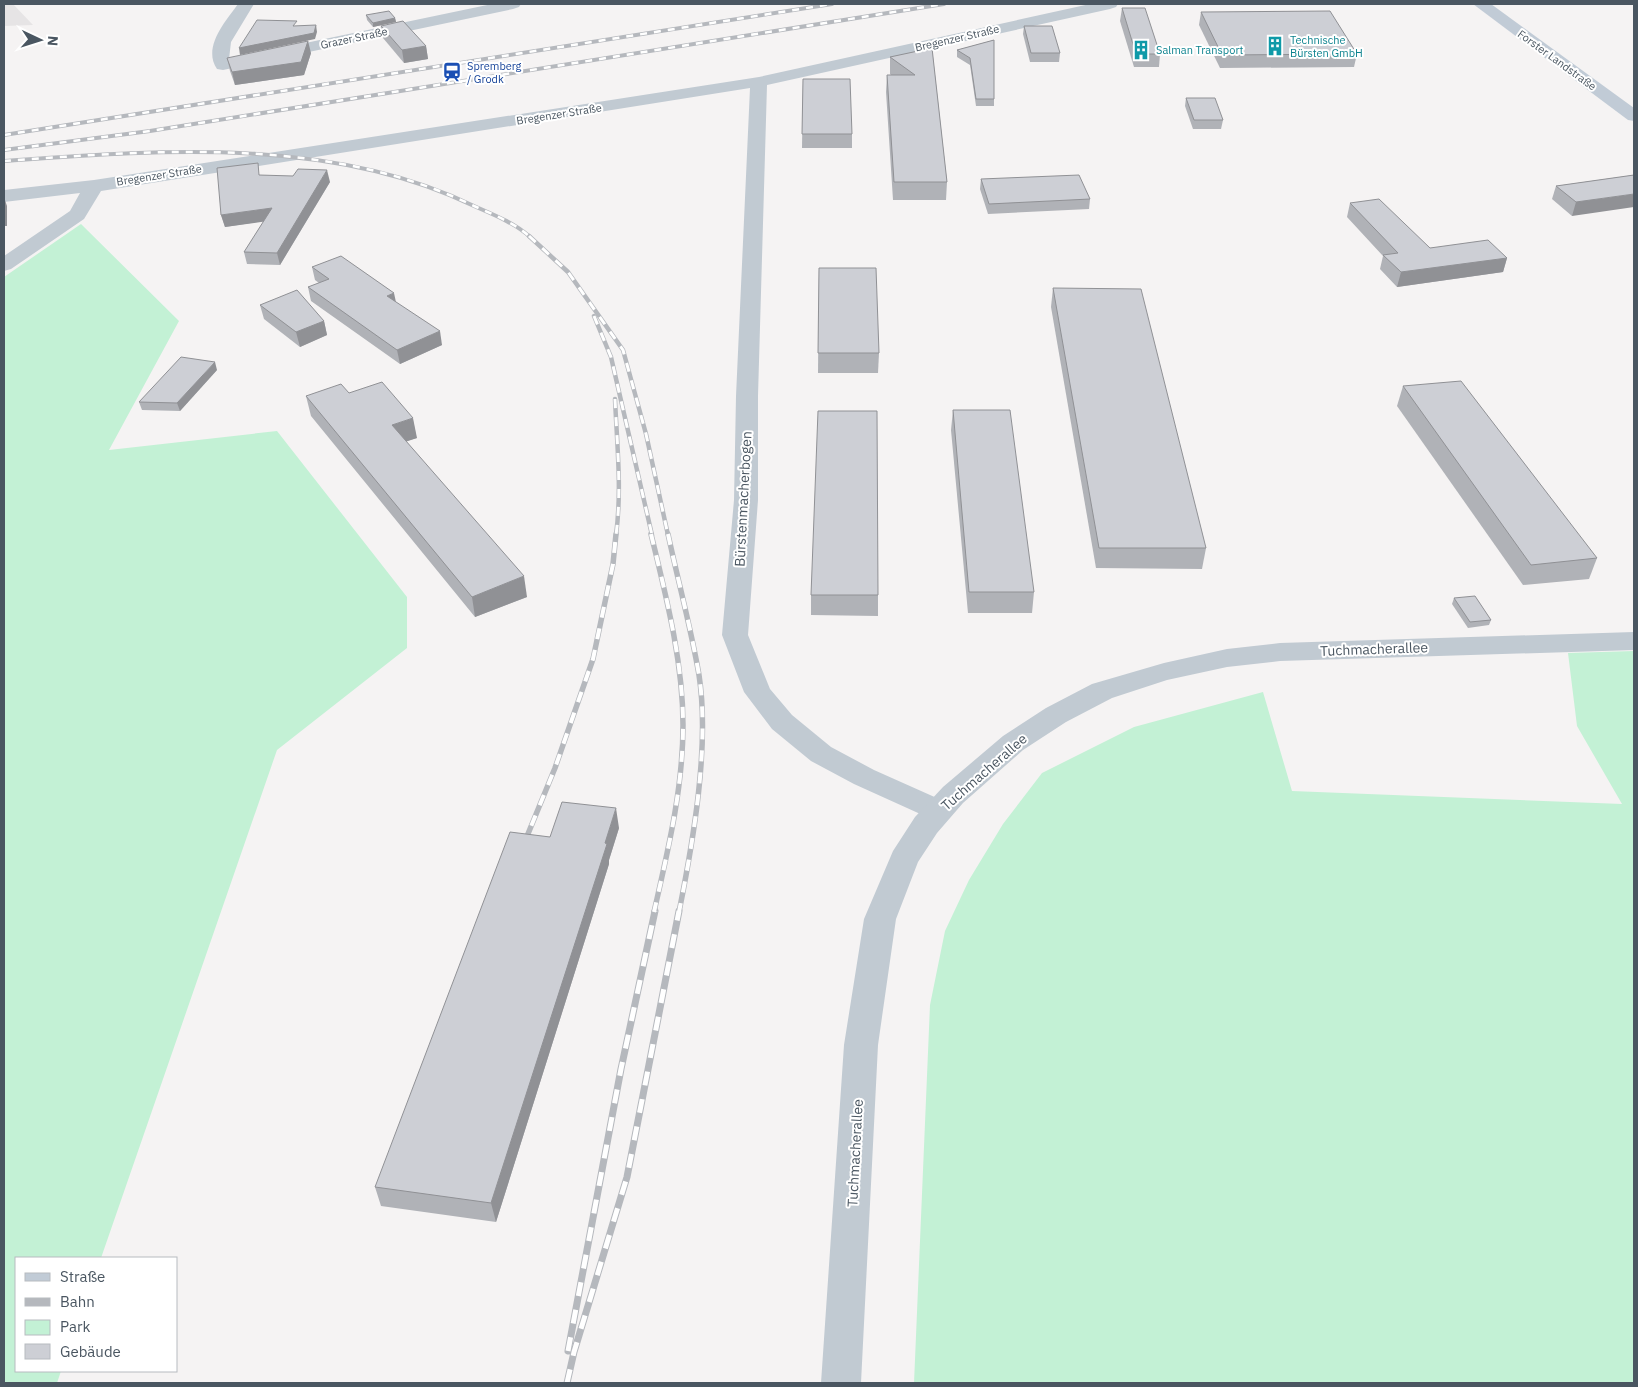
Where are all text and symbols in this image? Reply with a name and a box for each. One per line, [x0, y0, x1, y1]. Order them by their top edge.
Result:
north arrow [15, 15, 65, 65]
street label: Bregenzer Straße [913, 21, 1001, 55]
street label: Grazer Straße [319, 24, 389, 52]
street label: Forster Landstraße [1515, 27, 1599, 93]
place label: Technische Bürsten GmbH [1290, 33, 1363, 60]
text: N [44, 35, 62, 47]
building icon: Technische Bürsten GmbH [1264, 35, 1286, 57]
building icon: Salman Transport [1130, 39, 1152, 61]
place label: Salman Transport [1156, 43, 1243, 57]
place label: Spremberg / Grodk [467, 59, 522, 86]
station icon: Spremberg / Grodk [441, 61, 463, 83]
street label: Bregenzer Straße [515, 100, 603, 128]
street label: Bregenzer Straße [115, 161, 203, 189]
street label: Bürstenmacherbogen [730, 431, 756, 567]
street label: Tuchmacherallee [1320, 638, 1429, 660]
street label: Tuchmacherallee [937, 730, 1031, 814]
street label: Tuchmacherallee [843, 1098, 867, 1207]
legend [15, 1257, 178, 1372]
text: Straße [60, 1267, 105, 1286]
text: Bahn [60, 1292, 95, 1311]
text: Park [60, 1317, 90, 1336]
text: Gebäude [60, 1342, 121, 1361]

